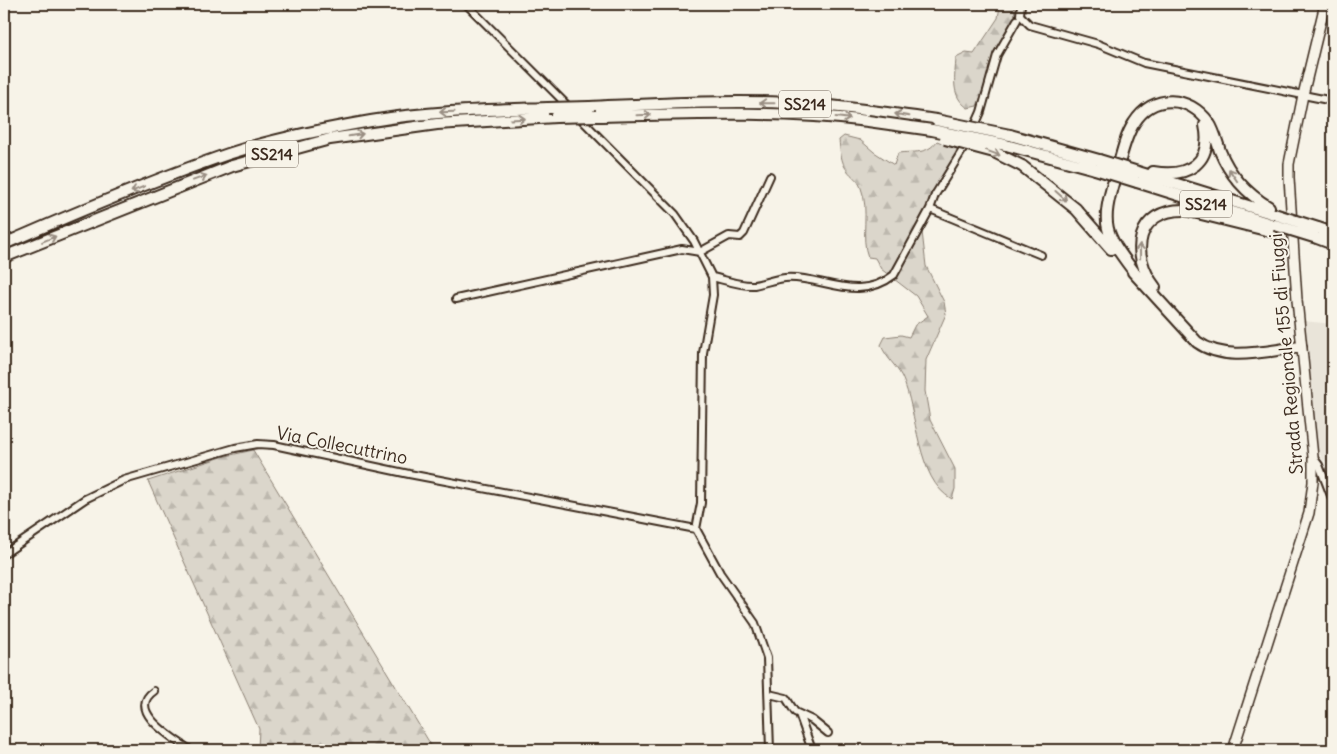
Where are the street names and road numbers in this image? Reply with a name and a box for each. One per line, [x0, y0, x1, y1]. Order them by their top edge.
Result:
road number: SS214 [779, 90, 831, 118]
road number: SS214 [246, 140, 298, 168]
road number: SS214 [1180, 190, 1232, 218]
street label: Strada Regionale 155 di Fiuggi [1264, 233, 1308, 475]
street label: Via Collecuttrino [274, 421, 410, 469]

